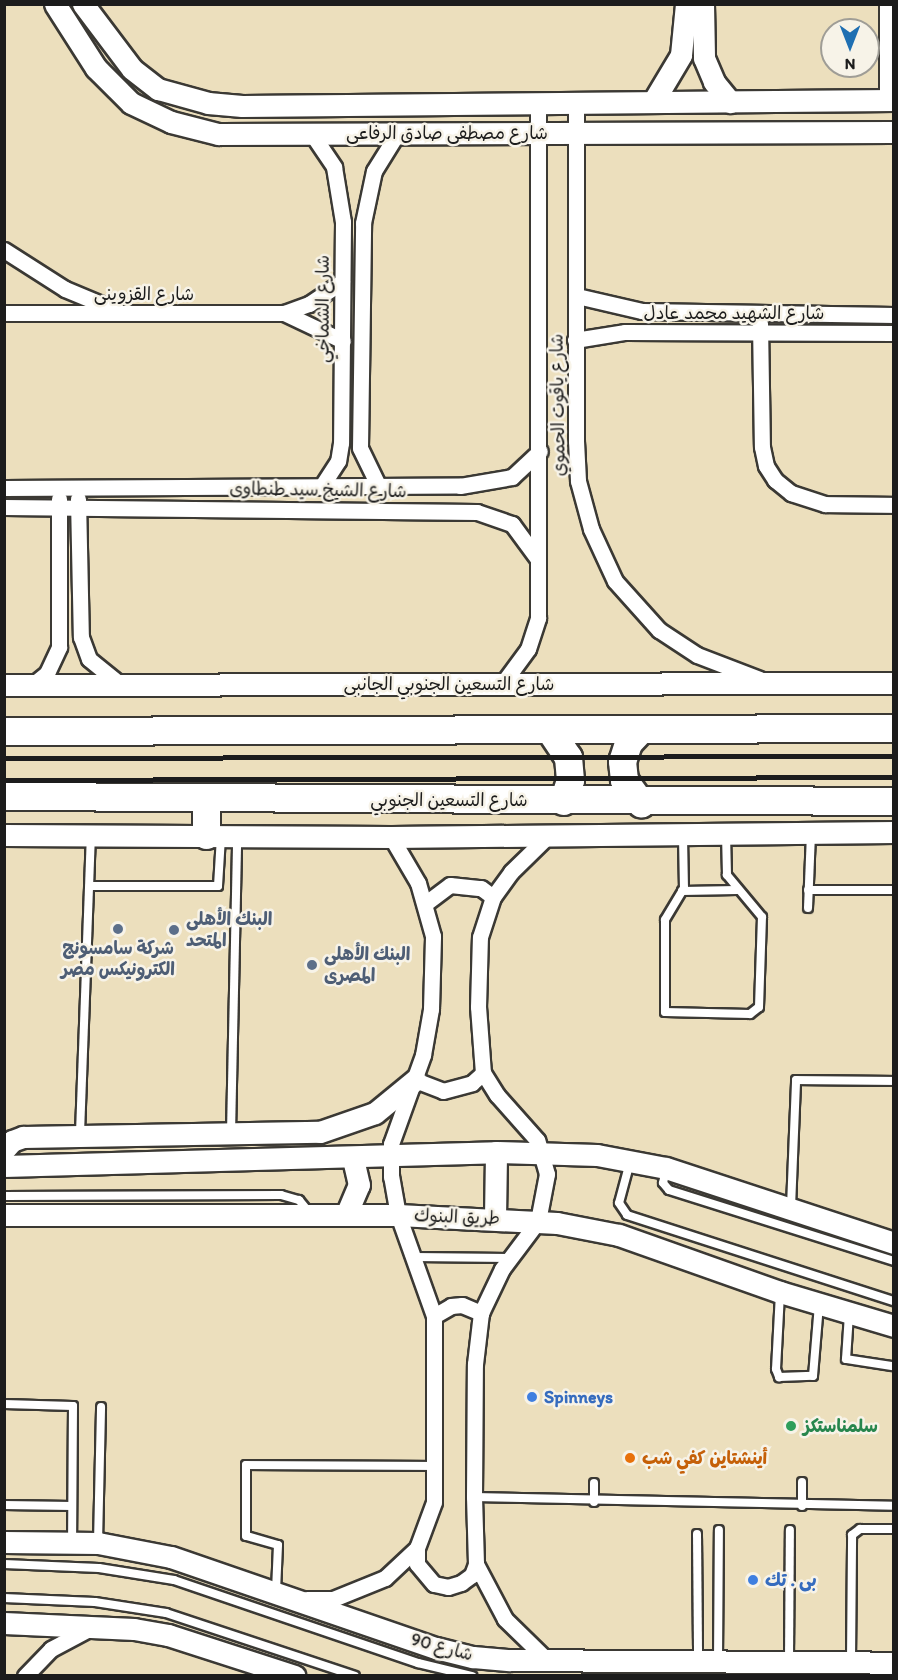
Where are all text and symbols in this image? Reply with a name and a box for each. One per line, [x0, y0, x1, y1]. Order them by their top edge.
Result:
north arrow [820, 18, 880, 78]
text: N [845, 55, 855, 74]
street label: شارع مصطفى صادق الرفاعى [346, 122, 548, 144]
street label: شارع الشماخي [312, 255, 334, 363]
street label: شارع القزوينى [94, 283, 194, 305]
street label: شارع الشهيد محمد عادل [644, 302, 824, 324]
street label: شارع ياقوت الحموي [546, 333, 570, 477]
street label: شارع الشيخ سيد طنطاوى [229, 478, 407, 502]
street label: شارع التسعين الجنوبي الجانبى [344, 673, 554, 695]
street label: شارع التسعين الجنوبي [370, 789, 528, 811]
place label: البنك الأهلى المتحد [186, 909, 272, 952]
marker: شركة سامسونج الكترونيكس مصر [111, 922, 125, 936]
marker: البنك الأهلى المتحد [167, 923, 181, 937]
place label: شركة سامسونج الكترونيكس مصر [61, 938, 175, 980]
place label: البنك الأهلى المصرى [324, 944, 410, 986]
marker: البنك الأهلى المصرى [305, 958, 319, 972]
street label: طريق البنوك [414, 1205, 500, 1229]
place label: Spinneys [544, 1386, 613, 1408]
marker: Spinneys [525, 1390, 539, 1404]
place label: سلمناستكز [803, 1415, 878, 1437]
marker: سلمناستكز [784, 1419, 798, 1433]
place label: أينشتاين كفي شب [642, 1447, 767, 1469]
marker: أينشتاين كفي شب [623, 1451, 637, 1465]
place label: بى . تك [765, 1569, 817, 1591]
marker: بى . تك [746, 1573, 760, 1587]
street label: شارع 90 [409, 1628, 475, 1666]

